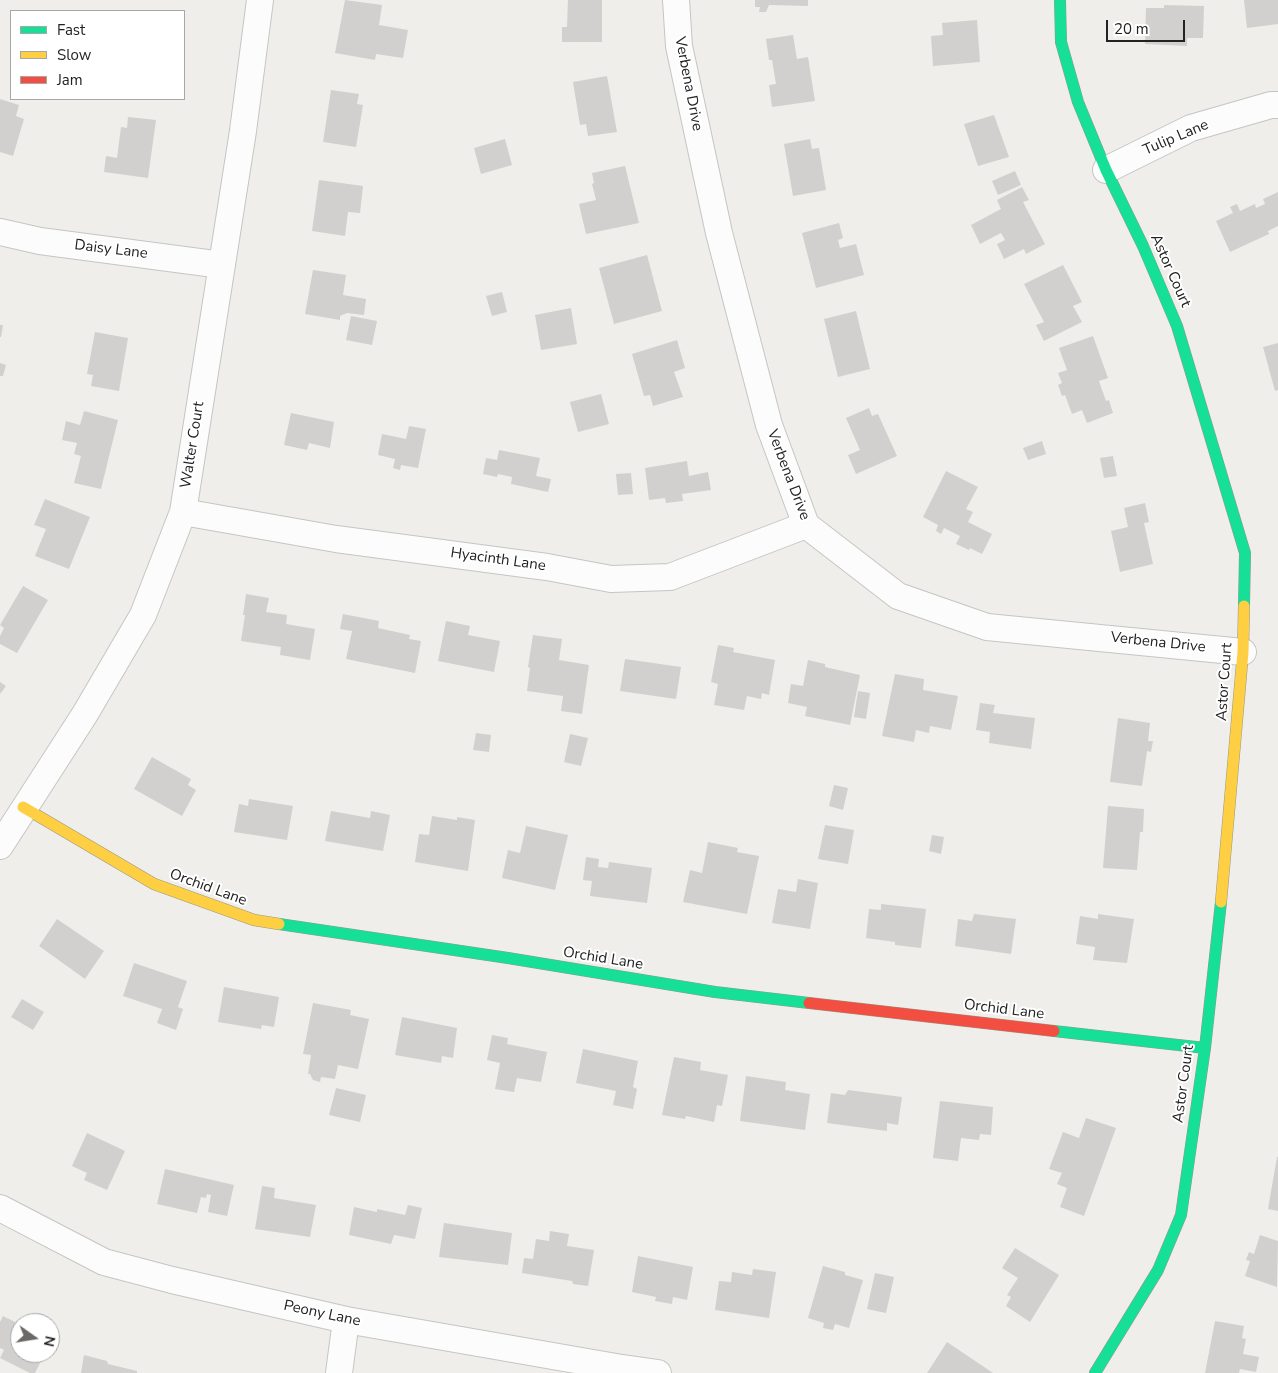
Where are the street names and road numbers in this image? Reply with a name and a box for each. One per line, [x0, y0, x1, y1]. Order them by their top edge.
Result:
street label: Verbena Drive [670, 35, 706, 133]
street label: Tulip Lane [1141, 116, 1211, 160]
street label: Astor Court [1146, 232, 1194, 310]
street label: Daisy Lane [73, 237, 149, 263]
street label: Walter Court [177, 400, 209, 490]
street label: Verbena Drive [762, 427, 814, 523]
street label: Hyacinth Lane [449, 544, 547, 576]
street label: Verbena Drive [1110, 629, 1206, 657]
street label: Astor Court [1213, 642, 1237, 722]
street label: Orchid Lane [167, 866, 249, 910]
street label: Orchid Lane [562, 944, 644, 974]
street label: Orchid Lane [963, 996, 1045, 1024]
street label: Astor Court [1170, 1044, 1198, 1124]
street label: Peony Lane [282, 1297, 362, 1331]

